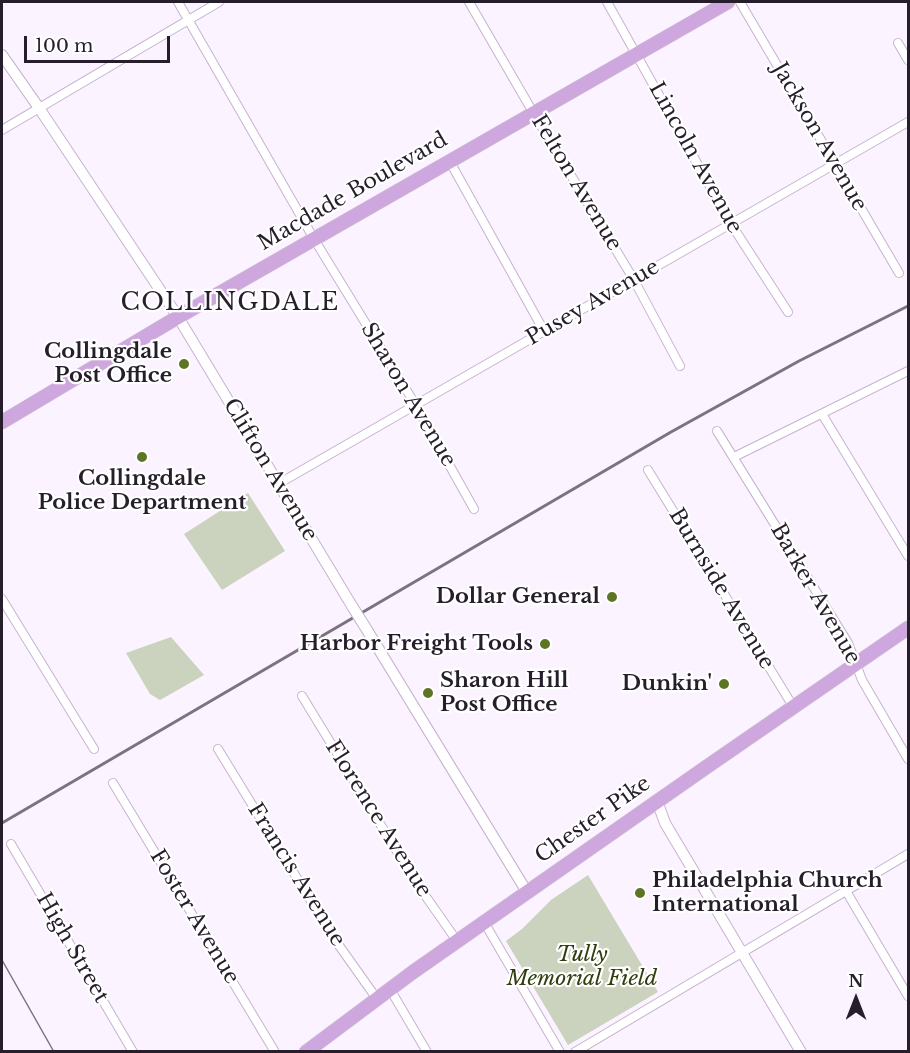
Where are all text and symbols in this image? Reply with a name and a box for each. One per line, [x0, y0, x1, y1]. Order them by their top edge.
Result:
scale bar [27, 24, 172, 62]
text: 100 m [35, 35, 93, 57]
street label: Jackson Avenue [766, 58, 872, 216]
street label: Lincoln Avenue [643, 78, 747, 238]
street label: Felton Avenue [525, 110, 627, 256]
street label: Macdade Boulevard [254, 127, 452, 257]
street label: Pusey Avenue [522, 255, 664, 351]
district label: COLLINGDALE [120, 289, 340, 317]
street label: Sharon Avenue [355, 318, 461, 472]
place label: Collingdale Post Office [44, 339, 172, 389]
marker: Collingdale Post Office [177, 357, 191, 371]
street label: Clifton Avenue [218, 394, 322, 546]
marker: Collingdale Police Department [135, 450, 149, 464]
place label: Collingdale Police Department [38, 466, 246, 516]
street label: Burnside Avenue [663, 504, 779, 674]
street label: Barker Avenue [765, 519, 865, 669]
place label: Dollar General [436, 584, 600, 610]
marker: Dollar General [605, 590, 619, 604]
place label: Harbor Freight Tools [300, 631, 533, 657]
marker: Harbor Freight Tools [538, 637, 552, 651]
place label: Sharon Hill Post Office [440, 668, 568, 718]
place label: Dunkin' [622, 671, 712, 697]
marker: Dunkin' [717, 677, 731, 691]
marker: Sharon Hill Post Office [421, 686, 435, 700]
street label: Florence Avenue [320, 736, 436, 902]
street label: Chester Pike [531, 771, 655, 869]
street label: Francis Avenue [242, 799, 350, 951]
street label: Foster Avenue [144, 845, 244, 989]
place label: Philadelphia Church International [652, 868, 883, 918]
marker: Philadelphia Church International [633, 886, 647, 900]
street label: High Street [30, 889, 114, 1007]
park label: Tully Memorial Field [507, 942, 657, 992]
north arrow [826, 969, 886, 1029]
text: N [848, 971, 864, 991]

